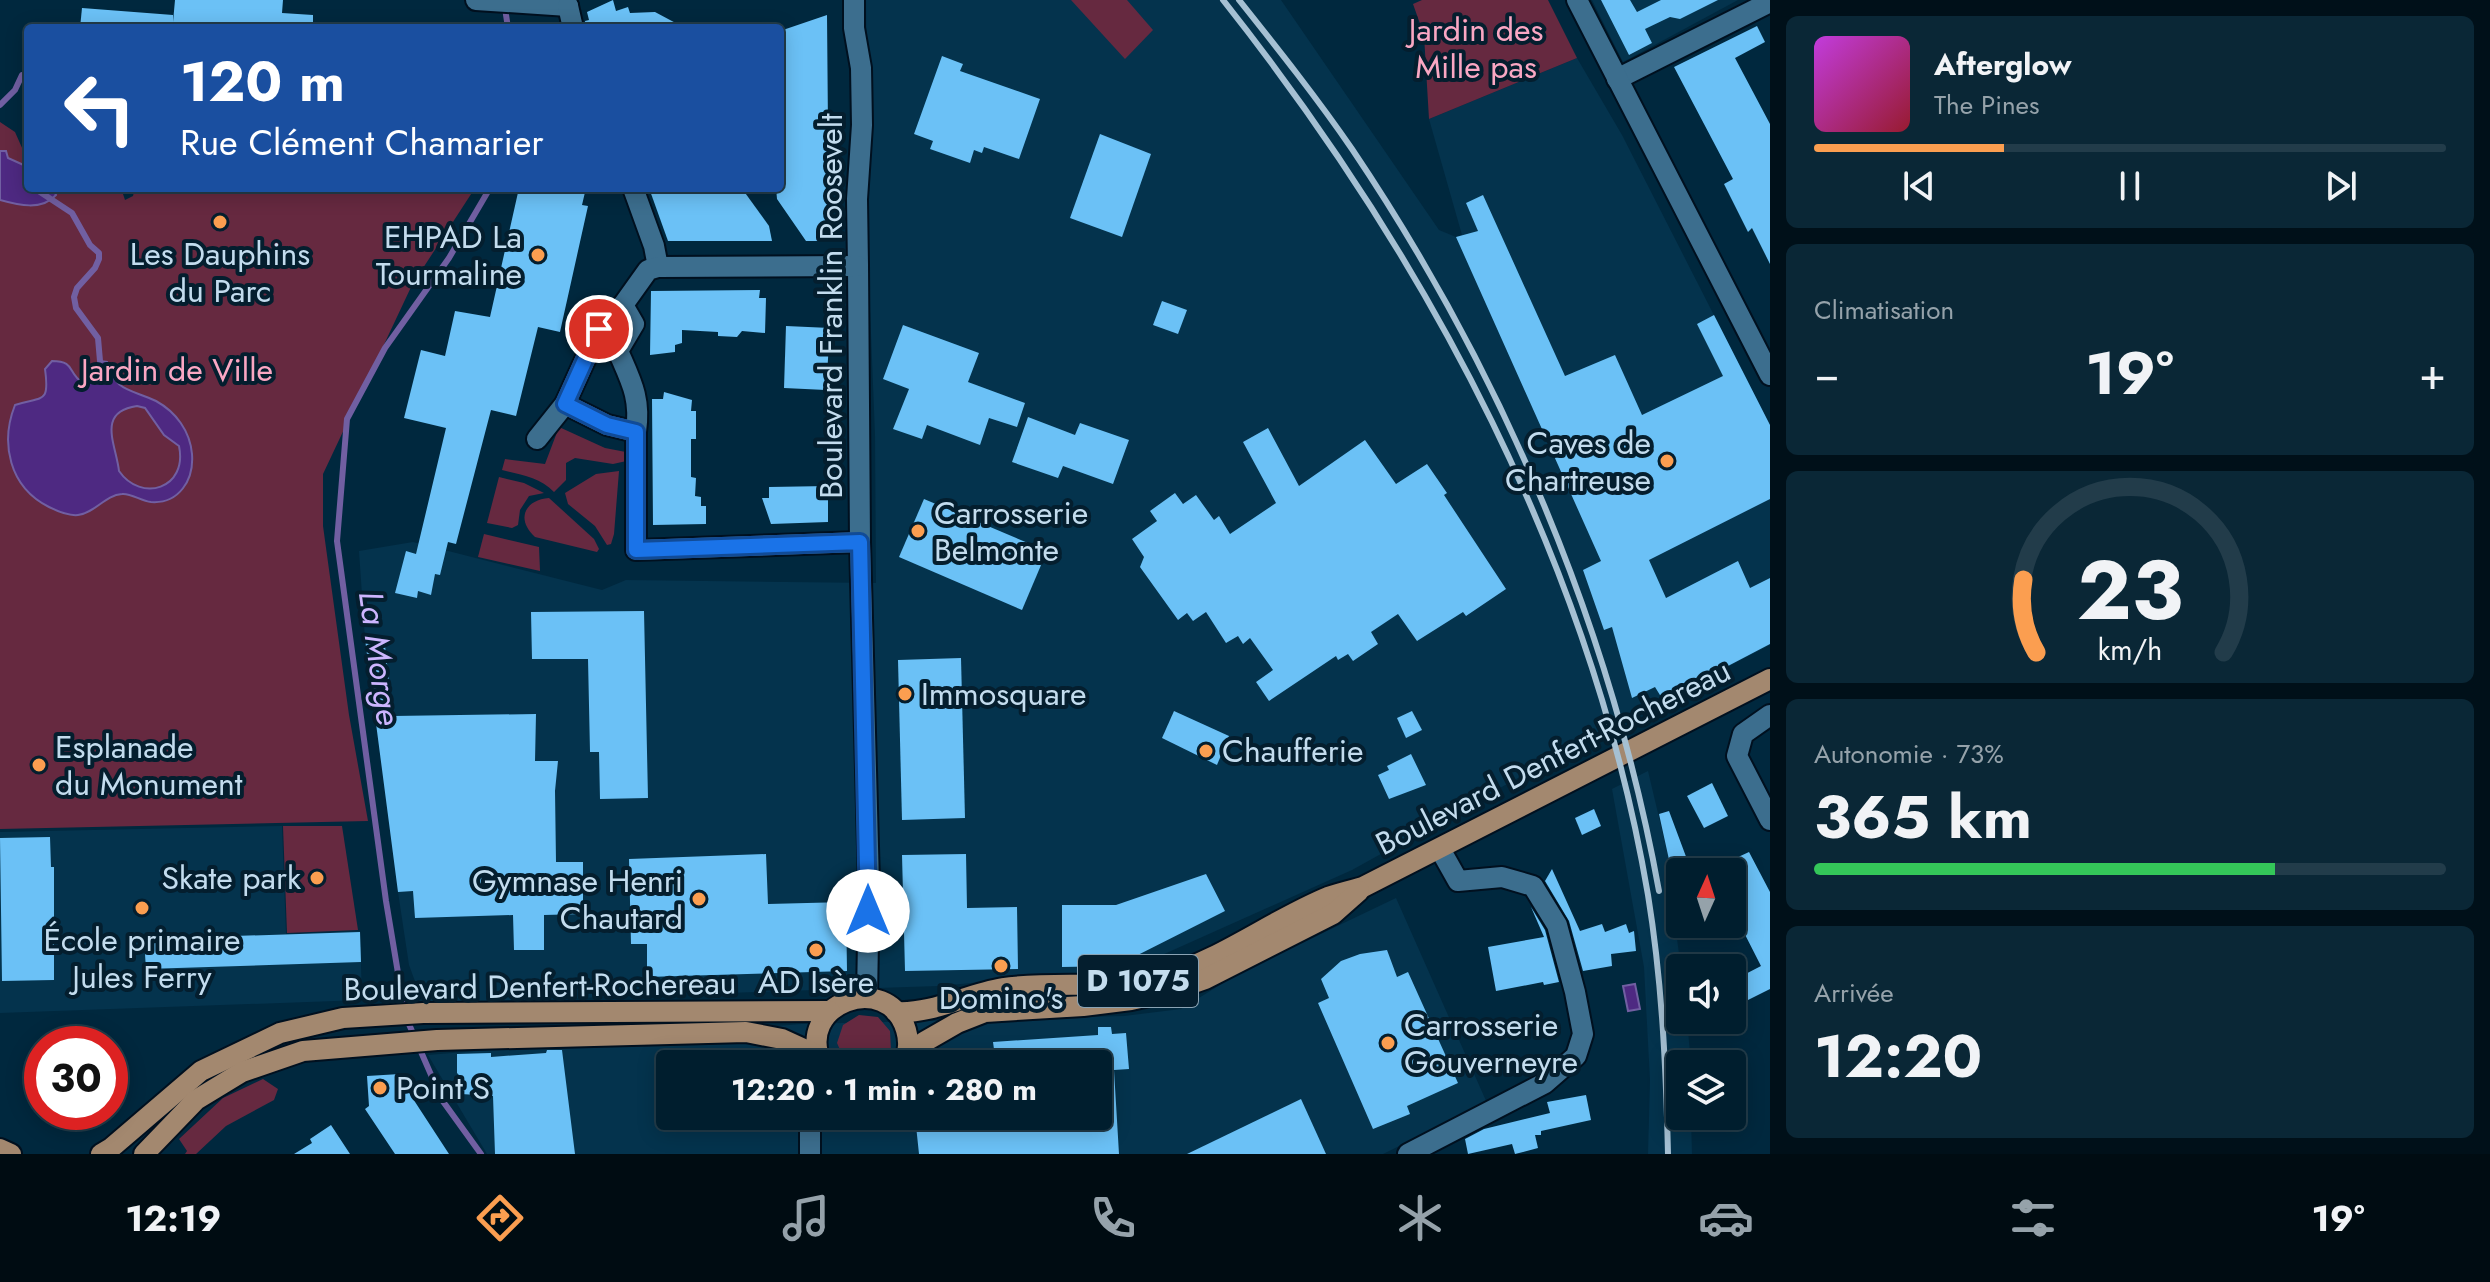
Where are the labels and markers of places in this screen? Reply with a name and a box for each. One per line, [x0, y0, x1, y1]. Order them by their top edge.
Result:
marker: Les Dauphins du Parc [211, 213, 229, 231]
place label: EHPAD La Tourmaline [376, 214, 522, 297]
place label: Les Dauphins du Parc [130, 231, 310, 314]
marker: EHPAD La Tourmaline [529, 246, 547, 264]
pin [565, 295, 633, 363]
place label: Caves de Chartreuse [1505, 420, 1651, 503]
marker: Caves de Chartreuse [1658, 452, 1676, 470]
place label: Carrosserie Belmonte [934, 490, 1088, 573]
marker: Carrosserie Belmonte [909, 522, 927, 540]
place label: Immosquare [921, 671, 1087, 717]
marker: Immosquare [896, 685, 914, 703]
place label: Esplanade du Monument [55, 724, 243, 807]
place label: Chaufferie [1222, 728, 1363, 774]
marker: Chaufferie [1197, 742, 1215, 760]
marker: Esplanade du Monument [30, 756, 48, 774]
place label: Skate park [162, 855, 302, 901]
place label: Gymnase Henri Chautard [472, 858, 683, 941]
marker: Skate park [308, 869, 326, 887]
marker: Gymnase Henri Chautard [690, 890, 708, 908]
marker: École primaire Jules Ferry [133, 899, 151, 917]
place label: École primaire Jules Ferry [44, 917, 241, 1000]
marker: AD Isère [807, 941, 825, 959]
marker: Domino's [992, 957, 1010, 975]
place label: AD Isère [758, 959, 874, 1005]
place label: Domino's [939, 975, 1063, 1021]
place label: Carrosserie Gouverneyre [1404, 1002, 1578, 1085]
marker: Carrosserie Gouverneyre [1379, 1034, 1397, 1052]
place label: Point S [396, 1065, 490, 1111]
marker: Point S [371, 1079, 389, 1097]

